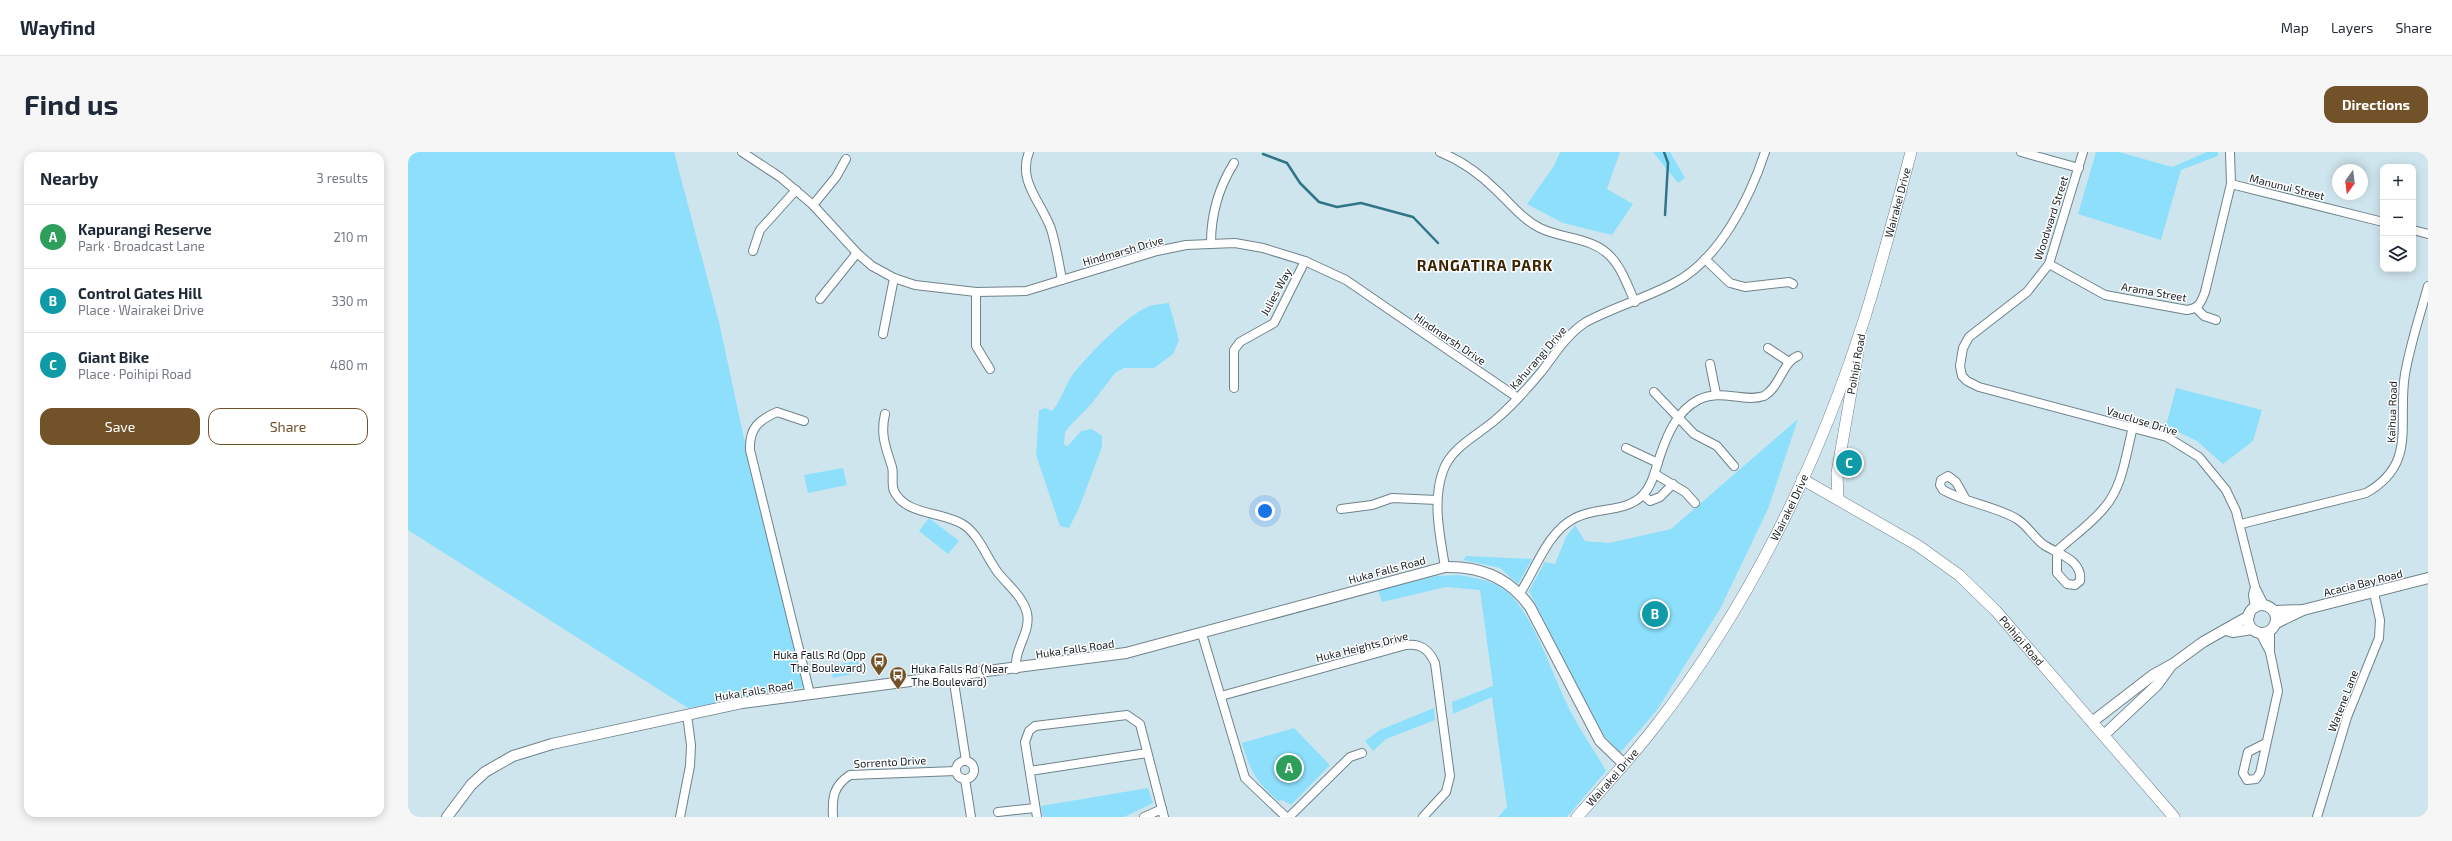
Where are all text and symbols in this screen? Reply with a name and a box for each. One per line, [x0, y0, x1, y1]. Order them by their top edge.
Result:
text: Wayfind [20, 16, 95, 39]
text: Map [2281, 19, 2309, 36]
text: Layers [2331, 19, 2373, 36]
text: Share [2395, 19, 2432, 36]
button: Directions [2324, 86, 2428, 123]
text: Find us [24, 87, 118, 121]
north arrow [2332, 164, 2368, 200]
map controls [2380, 164, 2416, 272]
button: + [2380, 164, 2416, 200]
street label: Wairakei Drive [1881, 166, 1913, 239]
text: Nearby [40, 168, 98, 188]
text: 3 results [317, 170, 368, 186]
street label: Manunui Street [2248, 171, 2326, 202]
street label: Woodward Street [2031, 174, 2070, 262]
button: − [2380, 200, 2416, 236]
text: Kapurangi Reserve [78, 220, 212, 238]
text: A [49, 229, 57, 245]
text: 210 m [333, 229, 368, 245]
street label: Hindmarsh Drive [1081, 233, 1165, 268]
button: layers [2380, 236, 2416, 272]
text: Park · Broadcast Lane [78, 238, 205, 254]
district label: RANGATIRA PARK [1417, 256, 1553, 274]
street label: Julies Way [1257, 266, 1294, 318]
street label: Arama Street [2120, 279, 2188, 304]
text: Control Gates Hill [78, 284, 202, 302]
text: B [49, 293, 57, 309]
text: 330 m [331, 293, 368, 309]
text: Place · Wairakei Drive [78, 302, 204, 318]
street label: Hindmarsh Drive [1412, 310, 1489, 367]
street label: Kahurangi Drive [1507, 323, 1569, 392]
street label: Poihipi Road [1844, 333, 1867, 395]
text: Giant Bike [78, 348, 149, 366]
text: C [49, 357, 57, 373]
text: 480 m [330, 357, 368, 373]
text: Place · Poihipi Road [78, 366, 191, 382]
street label: Kaihua Road [2384, 381, 2399, 443]
street label: Vaucluse Drive [2105, 404, 2179, 438]
button: Save [40, 408, 200, 445]
button: Share [208, 408, 368, 445]
pin: C [1836, 448, 1862, 478]
street label: Wairakei Drive [1767, 472, 1810, 543]
your location [1255, 501, 1275, 521]
street label: Huka Falls Road [1347, 553, 1427, 586]
street label: Acacia Bay Road [2322, 566, 2404, 599]
pin: B [1642, 599, 1668, 629]
street label: Poihipi Road [1997, 613, 2047, 668]
street label: Huka Heights Drive [1314, 629, 1409, 664]
street label: Huka Falls Road [1035, 637, 1115, 660]
place label: Huka Falls Rd (Opp The Boulevard) [773, 648, 866, 674]
bus stop icon: Huka Falls Rd (Opp The Boulevard) [869, 651, 889, 676]
place label: Huka Falls Rd (Near The Boulevard) [911, 662, 1009, 688]
bus stop icon: Huka Falls Rd (Near The Boulevard) [888, 665, 908, 690]
street label: Watene Lane [2325, 668, 2360, 734]
street label: Huka Falls Road [714, 678, 794, 703]
street label: Wairakei Drive [1583, 746, 1641, 809]
street label: Sorrento Drive [853, 753, 927, 770]
pin: A [1276, 753, 1302, 783]

